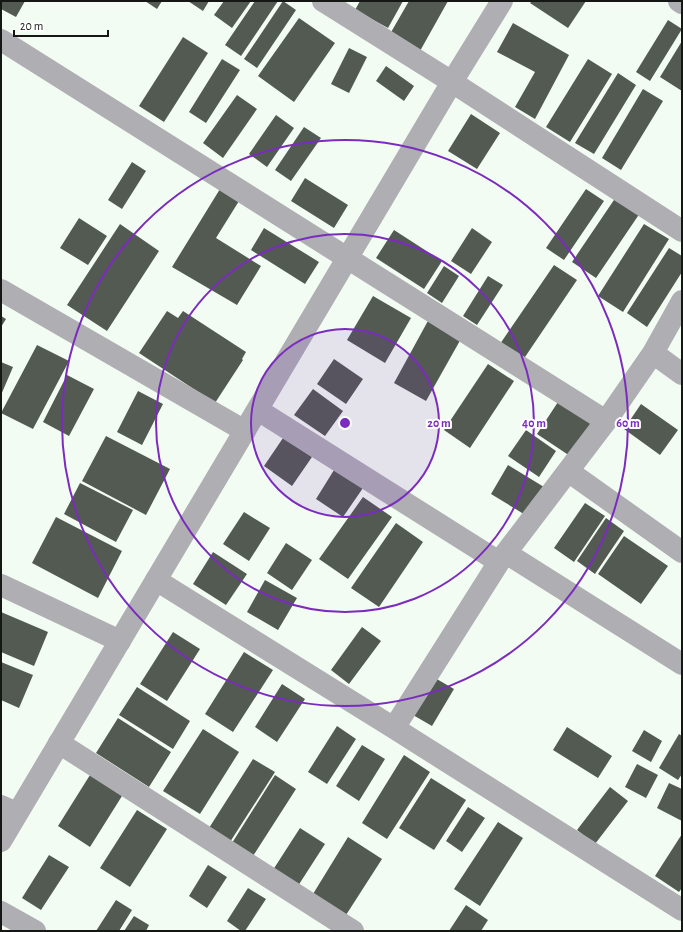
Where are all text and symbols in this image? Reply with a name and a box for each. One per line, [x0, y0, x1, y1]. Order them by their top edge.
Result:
scale bar [14, 12, 108, 38]
text: 20 m [20, 20, 43, 32]
centre of rings [338, 416, 352, 430]
text: 20 m [427, 417, 451, 429]
text: 40 m [522, 417, 546, 429]
text: 60 m [616, 417, 640, 429]

